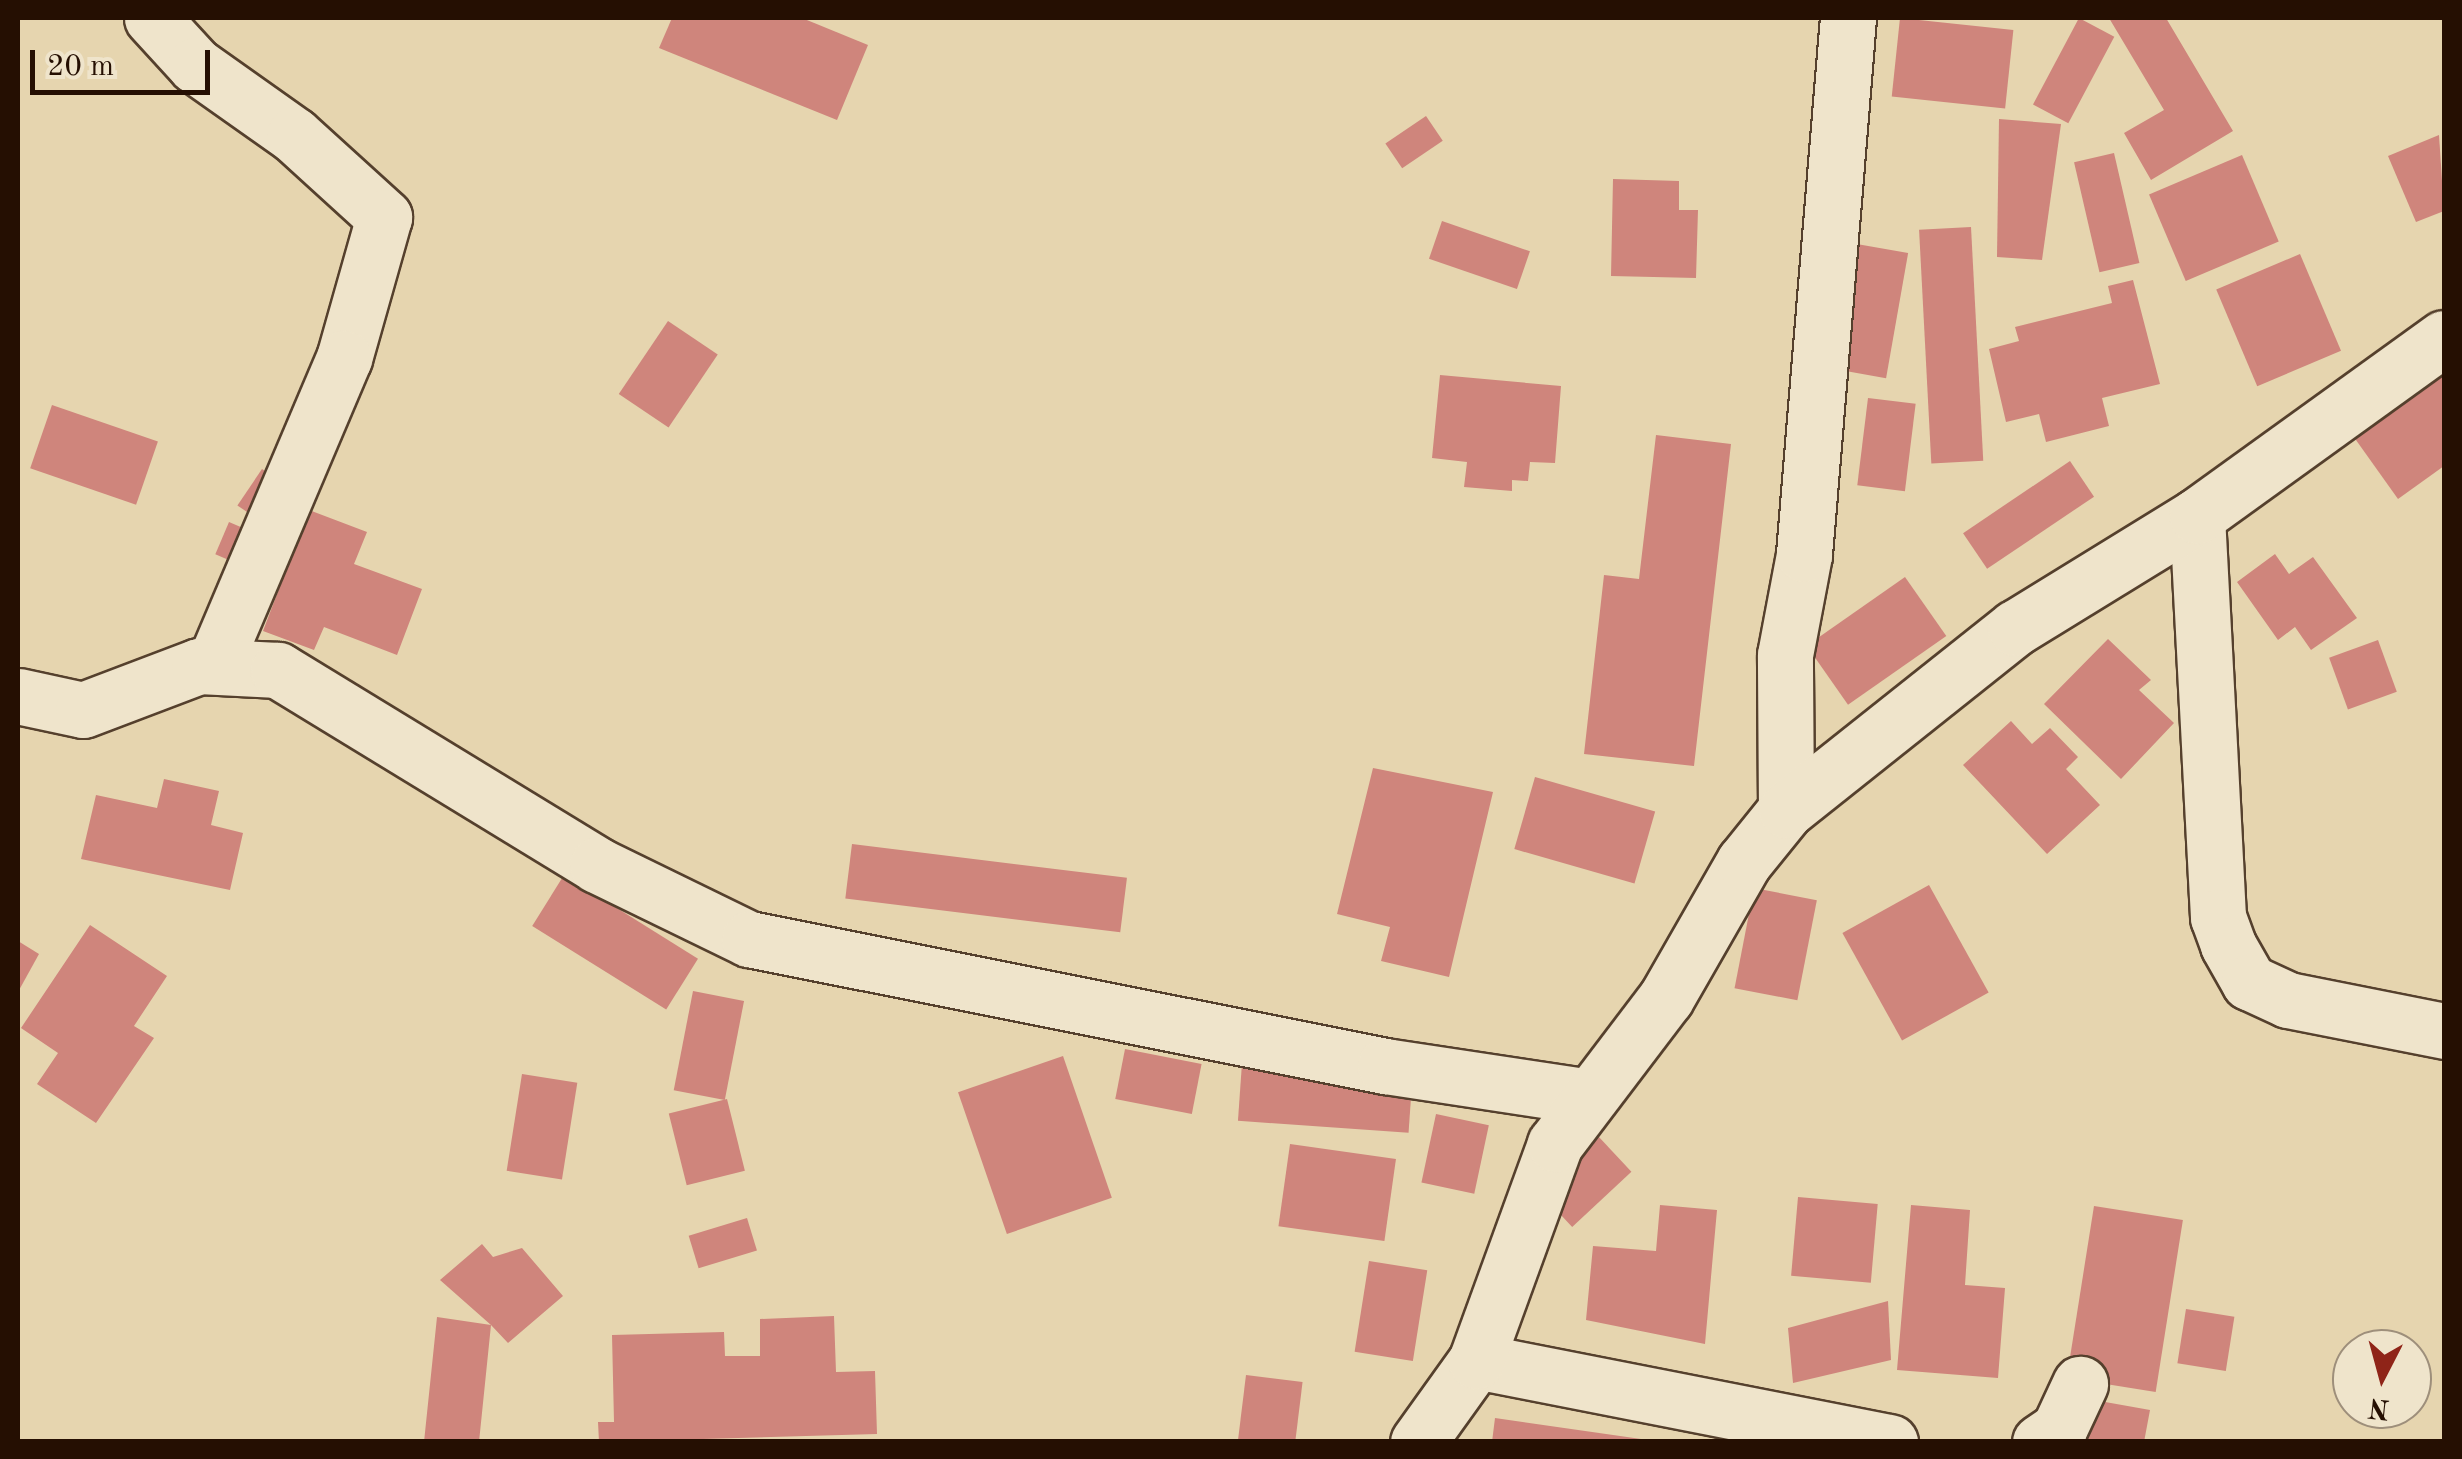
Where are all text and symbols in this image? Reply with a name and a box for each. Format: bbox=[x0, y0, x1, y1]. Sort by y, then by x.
scale bar bbox=[35, 30, 215, 92]
text: 20 m bbox=[47, 52, 114, 82]
north arrow bbox=[2332, 1329, 2432, 1429]
text: N bbox=[2367, 1392, 2391, 1422]

